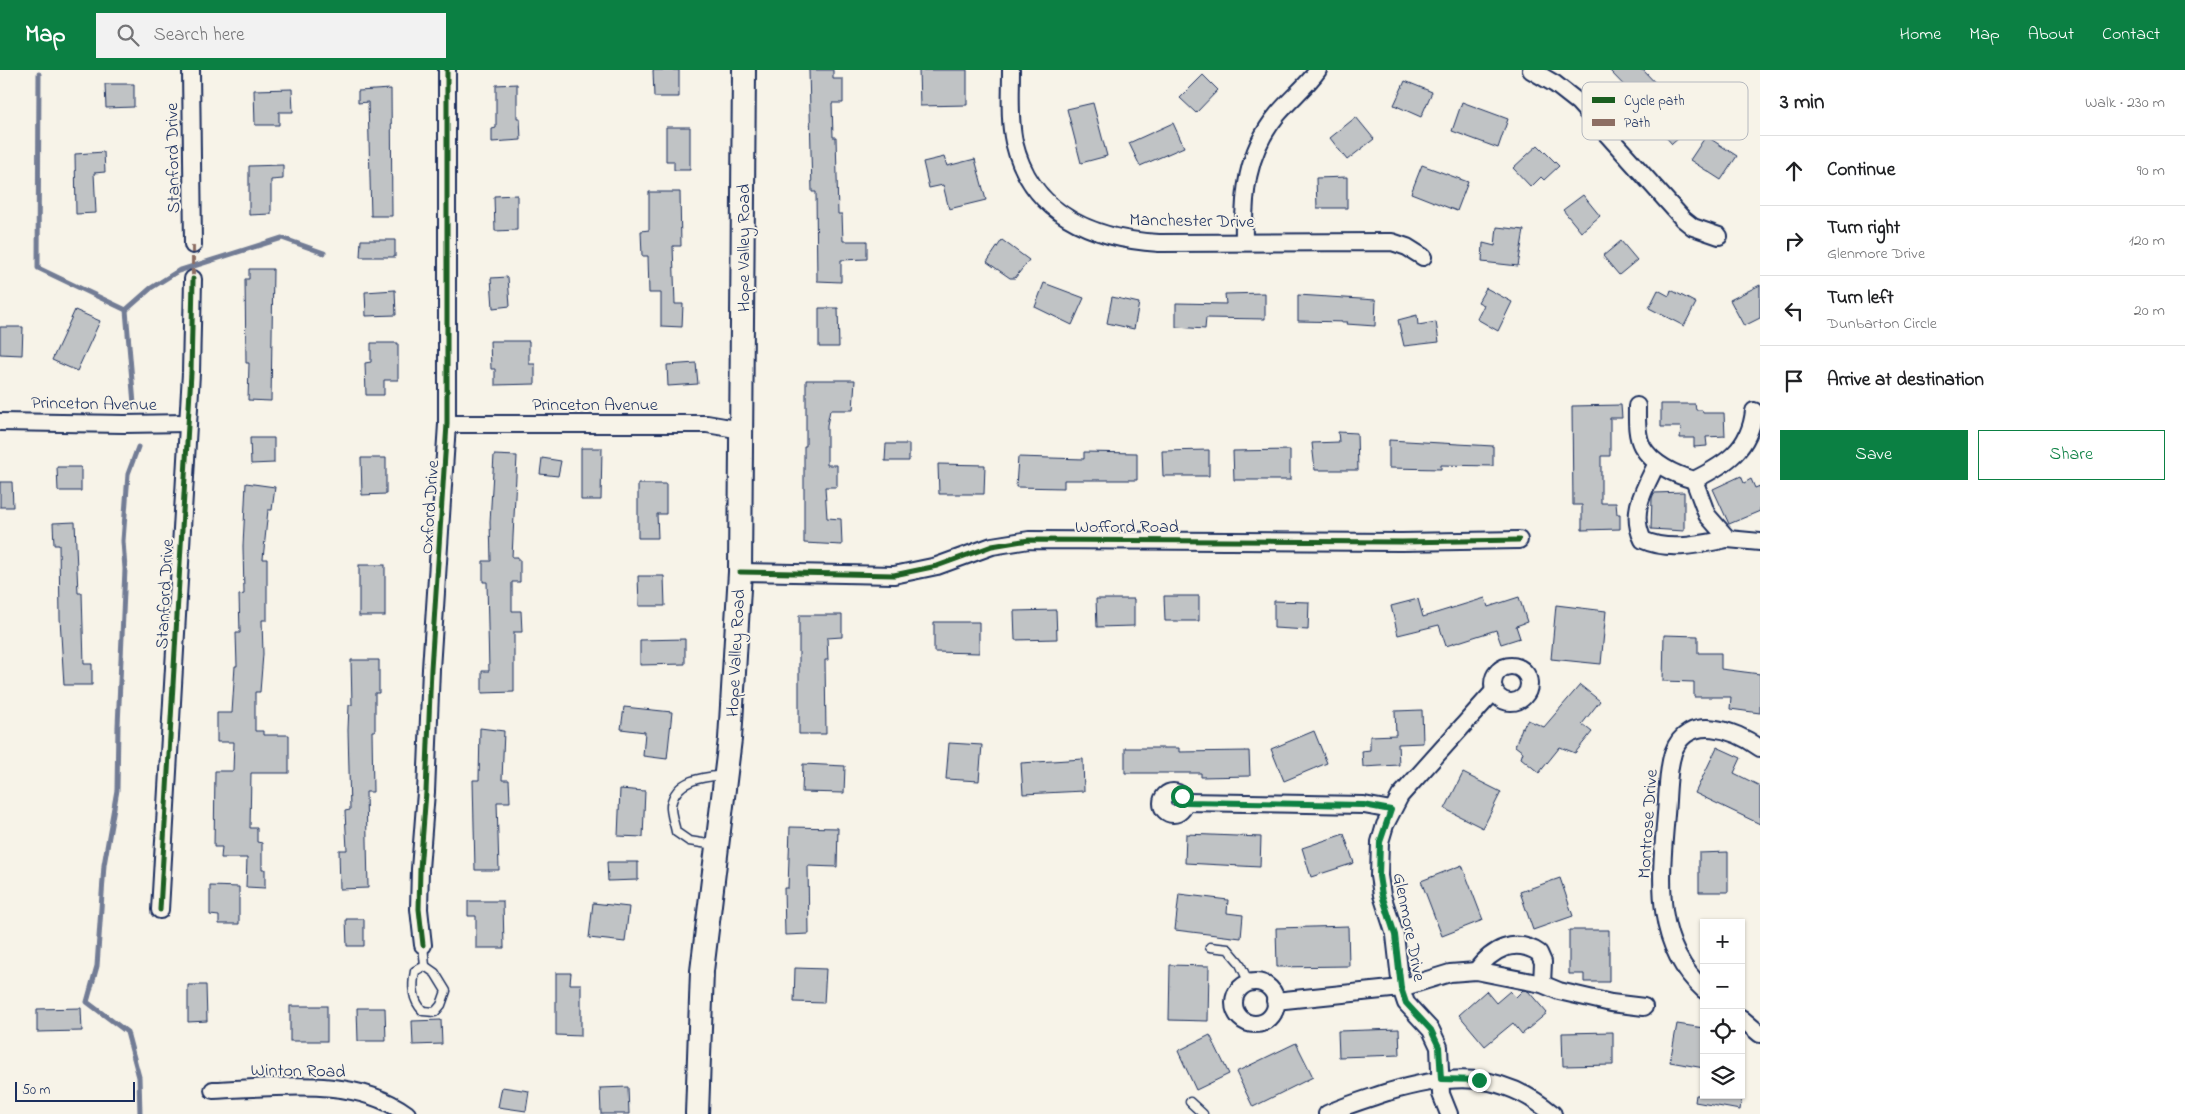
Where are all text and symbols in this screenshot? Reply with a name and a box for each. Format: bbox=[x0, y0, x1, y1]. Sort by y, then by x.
search box bbox=[96, 13, 446, 58]
text: Map bbox=[25, 18, 66, 53]
icon: search bbox=[114, 21, 142, 49]
text: Search here bbox=[154, 22, 245, 49]
text: Home bbox=[1900, 22, 1941, 48]
text: Map bbox=[1969, 22, 2000, 48]
text: About bbox=[2028, 22, 2074, 48]
text: Contact bbox=[2102, 22, 2160, 48]
legend bbox=[1582, 82, 1748, 140]
text: 3 min bbox=[1780, 88, 1824, 118]
text: Cycle path bbox=[1624, 91, 1685, 113]
text: Walk · 230 m bbox=[2085, 91, 2165, 115]
street label: Stanford Drive bbox=[160, 102, 188, 213]
text: Path bbox=[1624, 113, 1650, 134]
icon: ahead bbox=[1780, 157, 1808, 185]
text: Continue bbox=[1827, 157, 1895, 184]
text: 90 m bbox=[2137, 159, 2165, 183]
street label: Hope Valley Road bbox=[732, 184, 758, 312]
street label: Manchester Drive bbox=[1129, 208, 1256, 236]
text: Turn right bbox=[1827, 215, 1900, 242]
icon: right bbox=[1780, 227, 1808, 255]
text: 120 m bbox=[2129, 229, 2165, 253]
text: Glenmore Drive bbox=[1827, 242, 1925, 266]
text: Turn left bbox=[1827, 285, 1894, 312]
icon: left bbox=[1780, 297, 1808, 325]
text: 20 m bbox=[2134, 299, 2165, 323]
text: Dunbarton Circle bbox=[1827, 312, 1937, 336]
icon: arrive bbox=[1780, 367, 1808, 395]
text: Arrive at destination bbox=[1827, 367, 1984, 394]
street label: Princeton Avenue bbox=[31, 391, 158, 419]
street label: Princeton Avenue bbox=[532, 393, 659, 419]
button: Save bbox=[1780, 430, 1968, 480]
button: Share bbox=[1978, 430, 2165, 480]
street label: Oxford Drive bbox=[415, 458, 447, 555]
street label: Wofford Road bbox=[1075, 515, 1179, 541]
street label: Stanford Drive bbox=[150, 537, 182, 650]
street label: Hope Valley Road bbox=[721, 588, 753, 718]
street label: Montrose Drive bbox=[1632, 768, 1666, 880]
route start bbox=[1171, 785, 1194, 808]
street label: Glenmore Drive bbox=[1385, 871, 1431, 985]
map controls bbox=[1700, 919, 1745, 1099]
button: + bbox=[1700, 919, 1745, 964]
button: − bbox=[1700, 964, 1745, 1009]
button: locate bbox=[1700, 1009, 1745, 1054]
button: layers bbox=[1700, 1054, 1745, 1099]
street label: Winton Road bbox=[250, 1058, 346, 1086]
route end bbox=[1468, 1069, 1491, 1092]
scale bar bbox=[15, 1079, 135, 1102]
text: 50 m bbox=[22, 1080, 50, 1101]

